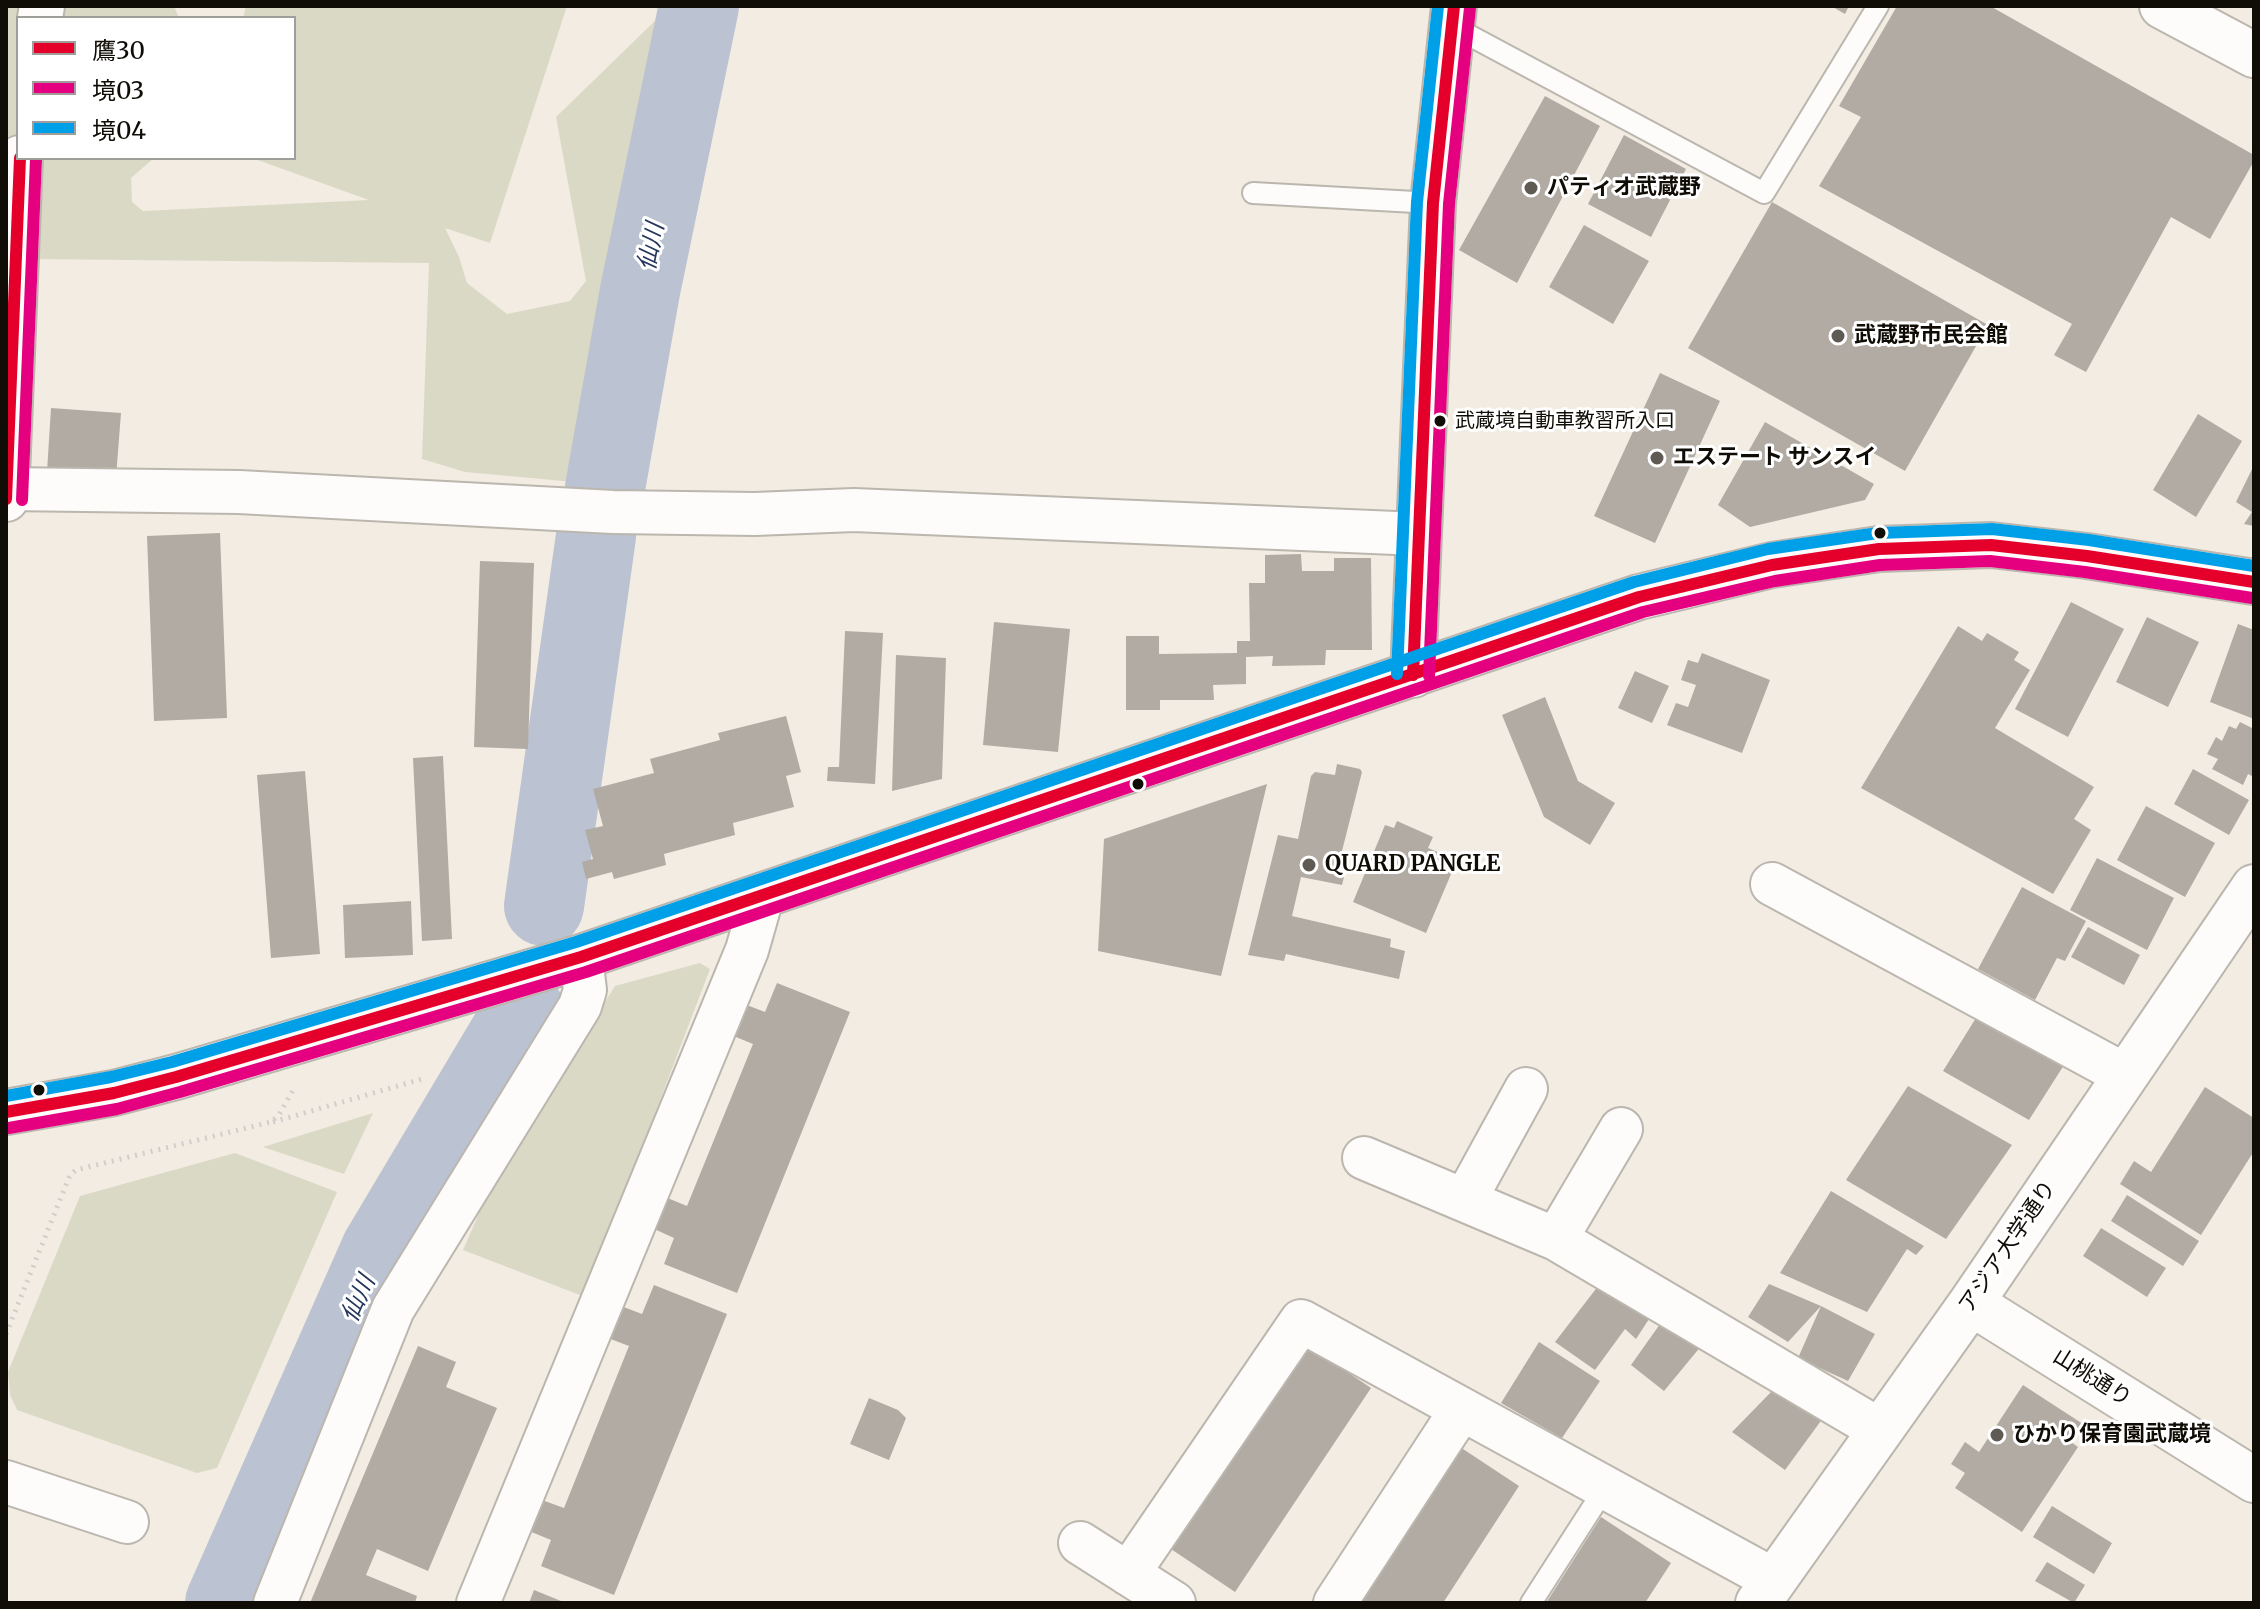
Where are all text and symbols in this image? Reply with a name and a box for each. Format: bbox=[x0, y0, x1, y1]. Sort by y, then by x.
legend bbox=[16, 16, 296, 160]
text: 鷹30 bbox=[92, 35, 145, 66]
text: 境03 bbox=[92, 75, 144, 106]
text: 境04 bbox=[92, 115, 146, 146]
place label: パティオ武蔵野 bbox=[1547, 175, 1701, 201]
marker: パティオ武蔵野 bbox=[1522, 179, 1540, 197]
water label: 仙川 bbox=[633, 221, 671, 273]
place label: 武蔵野市民会館 bbox=[1854, 323, 2008, 349]
marker: 武蔵野市民会館 bbox=[1829, 327, 1847, 345]
place label: 武蔵境自動車教習所入口 bbox=[1455, 409, 1675, 433]
marker: 武蔵境自動車教習所入口 bbox=[1432, 413, 1448, 429]
place label: エステート サンスイ bbox=[1673, 445, 1876, 471]
marker: エステート サンスイ bbox=[1648, 449, 1666, 467]
unlabelled marker bbox=[1872, 525, 1888, 541]
unlabelled marker bbox=[1130, 776, 1146, 792]
place label: QUARD PANGLE bbox=[1325, 852, 1500, 878]
marker: QUARD PANGLE bbox=[1300, 856, 1318, 874]
unlabelled marker bbox=[31, 1082, 47, 1098]
street label: アジア大学通り bbox=[1954, 1176, 2062, 1318]
water label: 仙川 bbox=[336, 1271, 382, 1327]
street label: 山桃通り bbox=[2048, 1343, 2136, 1413]
place label: ひかり保育園武蔵境 bbox=[2013, 1422, 2211, 1448]
marker: ひかり保育園武蔵境 bbox=[1988, 1426, 2006, 1444]

